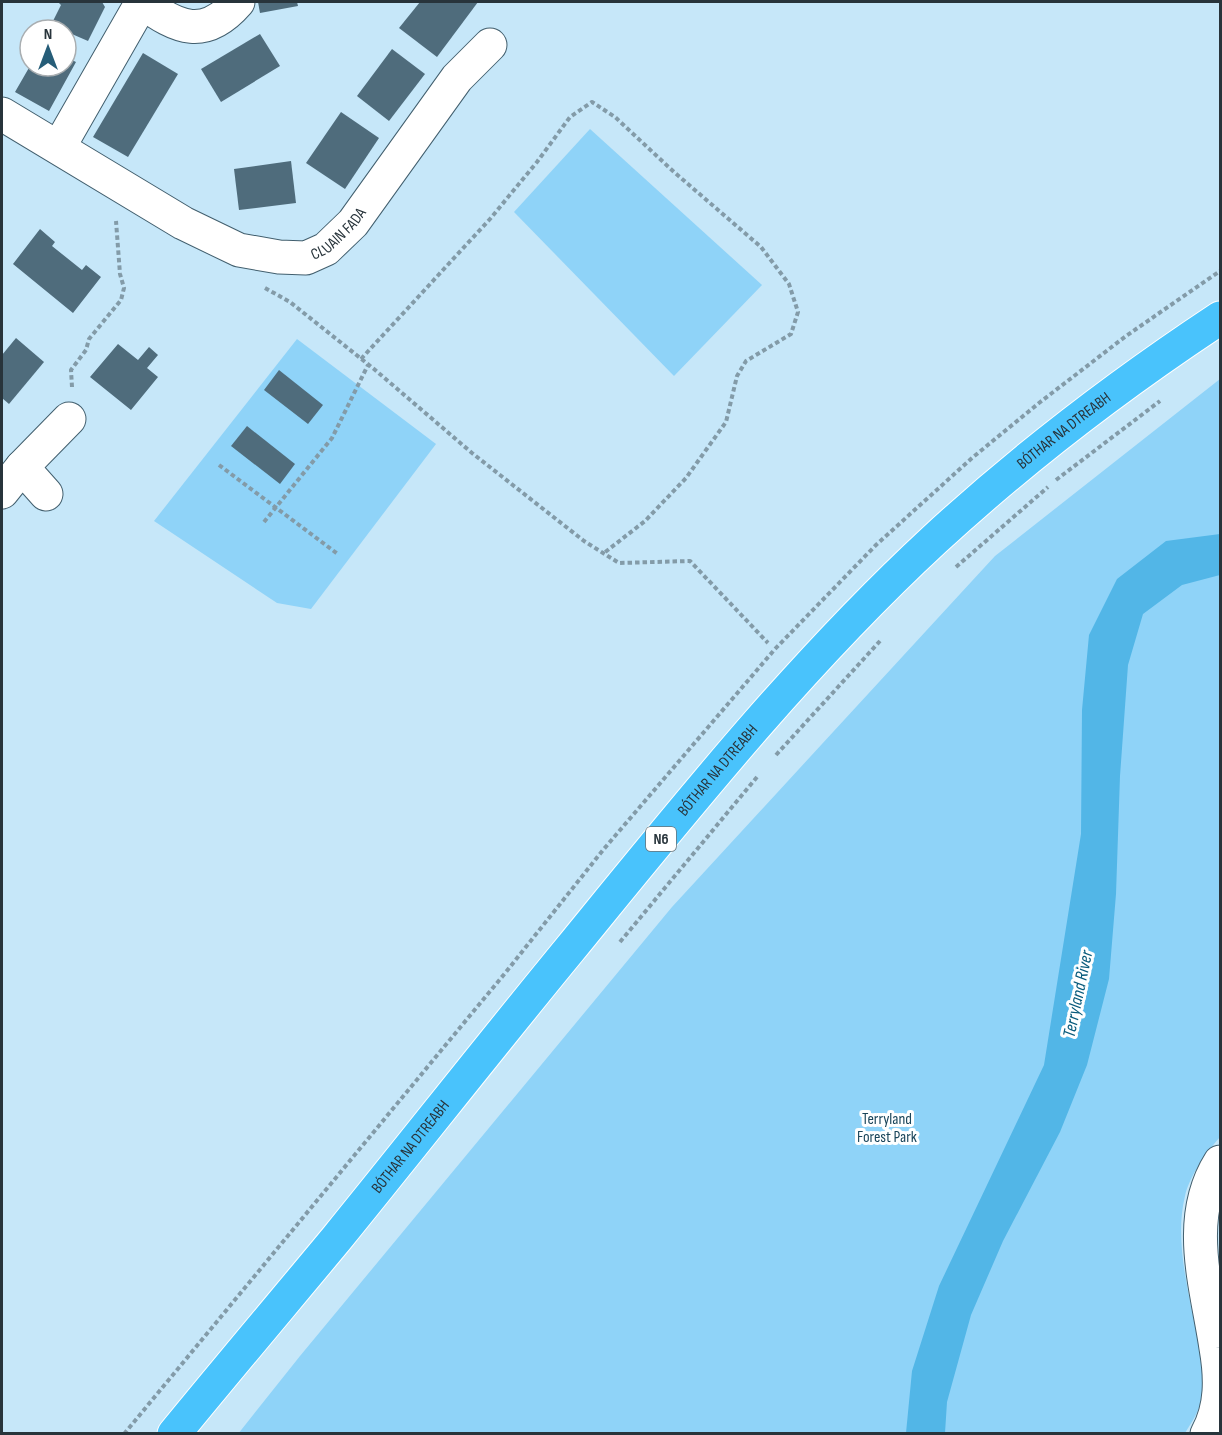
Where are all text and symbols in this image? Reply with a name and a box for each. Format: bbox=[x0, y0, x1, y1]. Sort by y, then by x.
north arrow bbox=[18, 18, 78, 78]
text: N bbox=[44, 25, 52, 44]
street label: CLUAIN FADA bbox=[308, 204, 370, 264]
street label: BÓTHAR NA DTREABH bbox=[1013, 388, 1115, 473]
street label: BÓTHAR NA DTREABH bbox=[674, 721, 762, 820]
road number: N6 bbox=[646, 827, 676, 851]
water label: Terryland River bbox=[1059, 948, 1098, 1039]
street label: BÓTHAR NA DTREABH bbox=[367, 1096, 453, 1197]
park label: Terryland Forest Park bbox=[857, 1110, 917, 1147]

